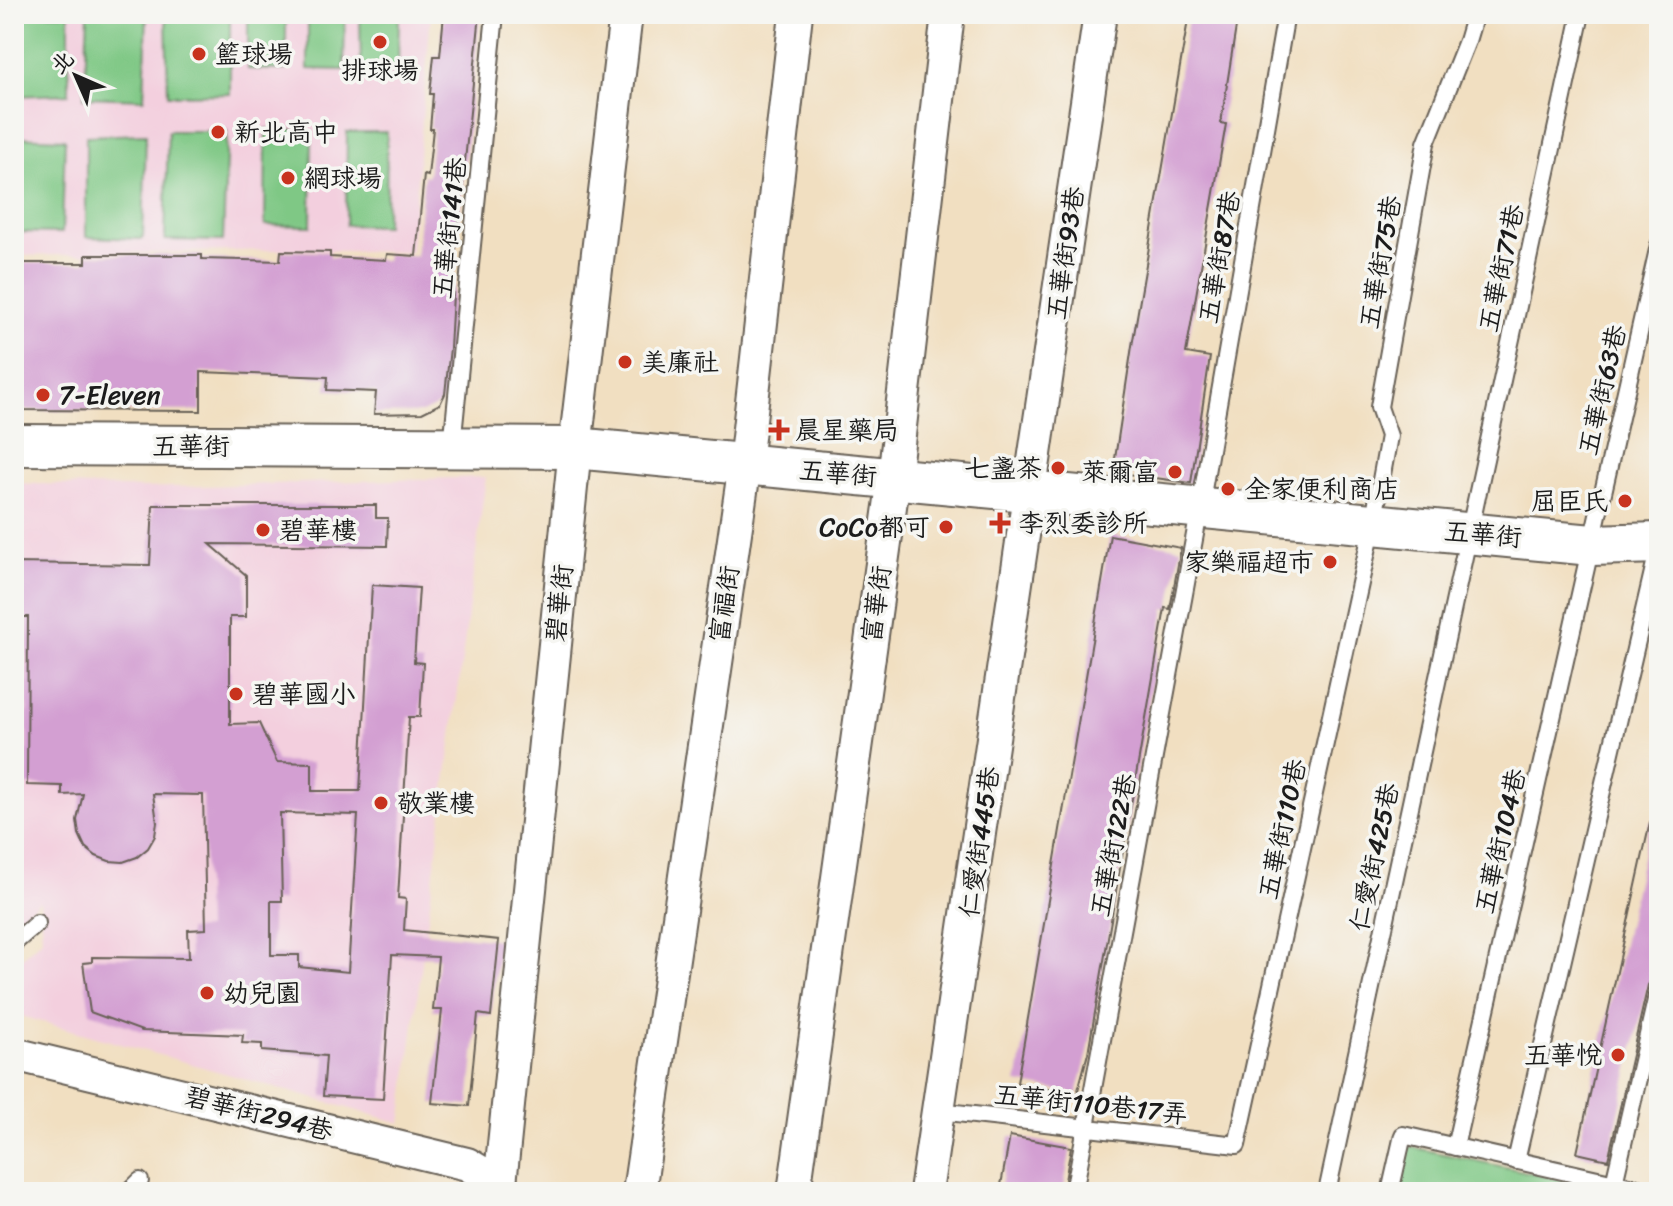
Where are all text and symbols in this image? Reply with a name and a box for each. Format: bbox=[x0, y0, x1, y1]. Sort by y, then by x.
place label: 籃球場 bbox=[215, 31, 293, 77]
marker: 排球場 bbox=[371, 33, 389, 51]
north arrow bbox=[36, 36, 116, 116]
text: 北 bbox=[41, 41, 84, 84]
marker: 籃球場 bbox=[190, 45, 208, 63]
place label: 排球場 bbox=[341, 47, 419, 93]
place label: 新北高中 bbox=[234, 109, 338, 155]
marker: 新北高中 bbox=[209, 123, 227, 141]
place label: 網球場 bbox=[304, 155, 382, 201]
street label: 五華街141巷 bbox=[419, 155, 479, 301]
marker: 網球場 bbox=[279, 169, 297, 187]
street label: 五華街93巷 bbox=[1033, 183, 1097, 323]
street label: 五華街87巷 bbox=[1185, 187, 1253, 327]
street label: 五華街75巷 bbox=[1346, 192, 1414, 332]
street label: 五華街71巷 bbox=[1465, 200, 1537, 336]
street label: 五華街63巷 bbox=[1565, 320, 1639, 460]
place label: 美廉社 bbox=[641, 339, 719, 385]
marker: 美廉社 bbox=[616, 353, 634, 371]
place label: 7-Eleven bbox=[59, 372, 161, 418]
marker: 7-Eleven bbox=[34, 386, 52, 404]
place label: 晨星藥局 bbox=[795, 407, 899, 453]
marker: 晨星藥局 bbox=[770, 421, 788, 439]
street label: 五華街 bbox=[152, 423, 230, 469]
place label: 七盞茶 bbox=[964, 445, 1042, 491]
street label: 五華街 bbox=[797, 447, 879, 499]
place label: 萊爾富 bbox=[1081, 449, 1159, 495]
marker: 七盞茶 bbox=[1049, 459, 1067, 477]
marker: 萊爾富 bbox=[1166, 463, 1184, 481]
place label: 全家便利商店 bbox=[1244, 466, 1400, 512]
place label: 屈臣氏 bbox=[1531, 478, 1609, 524]
marker: 全家便利商店 bbox=[1219, 480, 1237, 498]
marker: 屈臣氏 bbox=[1616, 492, 1634, 510]
place label: 李烈委診所 bbox=[1018, 500, 1148, 546]
place label: CoCo都可 bbox=[819, 504, 930, 550]
place label: 碧華樓 bbox=[279, 507, 357, 553]
street label: 五華街 bbox=[1442, 508, 1524, 560]
marker: 李烈委診所 bbox=[989, 512, 1011, 534]
marker: CoCo都可 bbox=[937, 518, 955, 536]
marker: 碧華樓 bbox=[254, 521, 272, 539]
place label: 家樂福超市 bbox=[1184, 539, 1314, 585]
marker: 家樂福超市 bbox=[1321, 553, 1339, 571]
street label: 碧華街 bbox=[532, 562, 586, 644]
street label: 富福街 bbox=[696, 562, 752, 646]
street label: 富華街 bbox=[848, 562, 904, 646]
place label: 碧華國小 bbox=[252, 671, 356, 717]
marker: 碧華國小 bbox=[227, 685, 245, 703]
street label: 五華街110巷 bbox=[1245, 754, 1319, 904]
street label: 仁愛街445巷 bbox=[946, 763, 1012, 921]
street label: 五華街104巷 bbox=[1461, 764, 1539, 918]
street label: 五華街122巷 bbox=[1077, 769, 1149, 921]
street label: 仁愛街425巷 bbox=[1336, 778, 1412, 936]
place label: 敬業樓 bbox=[397, 780, 475, 826]
marker: 敬業樓 bbox=[372, 794, 390, 812]
place label: 幼兒園 bbox=[223, 970, 301, 1016]
marker: 幼兒園 bbox=[198, 984, 216, 1002]
place label: 五華悅 bbox=[1524, 1032, 1602, 1078]
marker: 五華悅 bbox=[1609, 1046, 1627, 1064]
street label: 五華街110巷17弄 bbox=[992, 1071, 1190, 1137]
street label: 碧華街294巷 bbox=[180, 1072, 338, 1154]

